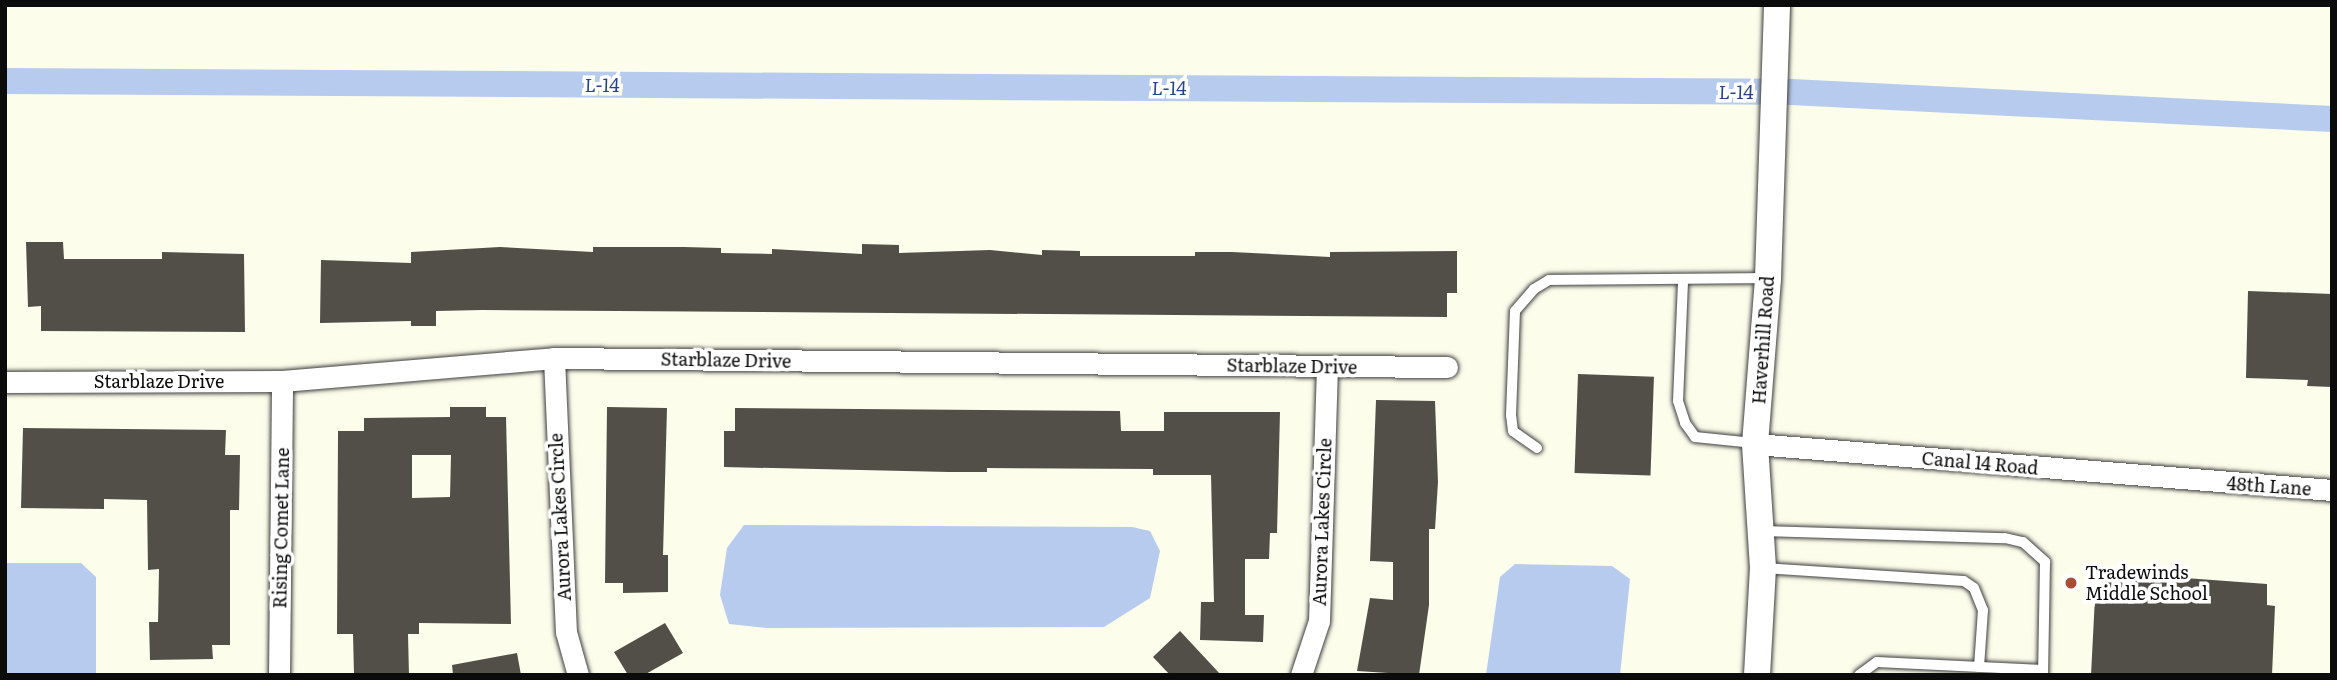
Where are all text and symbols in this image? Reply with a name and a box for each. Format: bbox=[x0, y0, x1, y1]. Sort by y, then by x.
water label: L-14 bbox=[584, 74, 620, 96]
water label: L-14 bbox=[1151, 77, 1187, 99]
water label: L-14 bbox=[1718, 81, 1754, 103]
street label: Haverhill Road bbox=[1748, 275, 1778, 405]
street label: Starblaze Drive bbox=[660, 348, 792, 372]
street label: Starblaze Drive bbox=[1226, 354, 1358, 378]
street label: Starblaze Drive bbox=[94, 370, 224, 392]
street label: Aurora Lakes Circle bbox=[545, 432, 575, 602]
street label: Aurora Lakes Circle bbox=[1308, 438, 1336, 606]
street label: Rising Comet Lane bbox=[269, 447, 293, 609]
street label: Canal 14 Road bbox=[1921, 447, 2039, 479]
street label: 48th Lane bbox=[2226, 472, 2312, 500]
place label: Tradewinds Middle School bbox=[2085, 562, 2208, 604]
marker: Tradewinds Middle School bbox=[2063, 575, 2079, 591]

